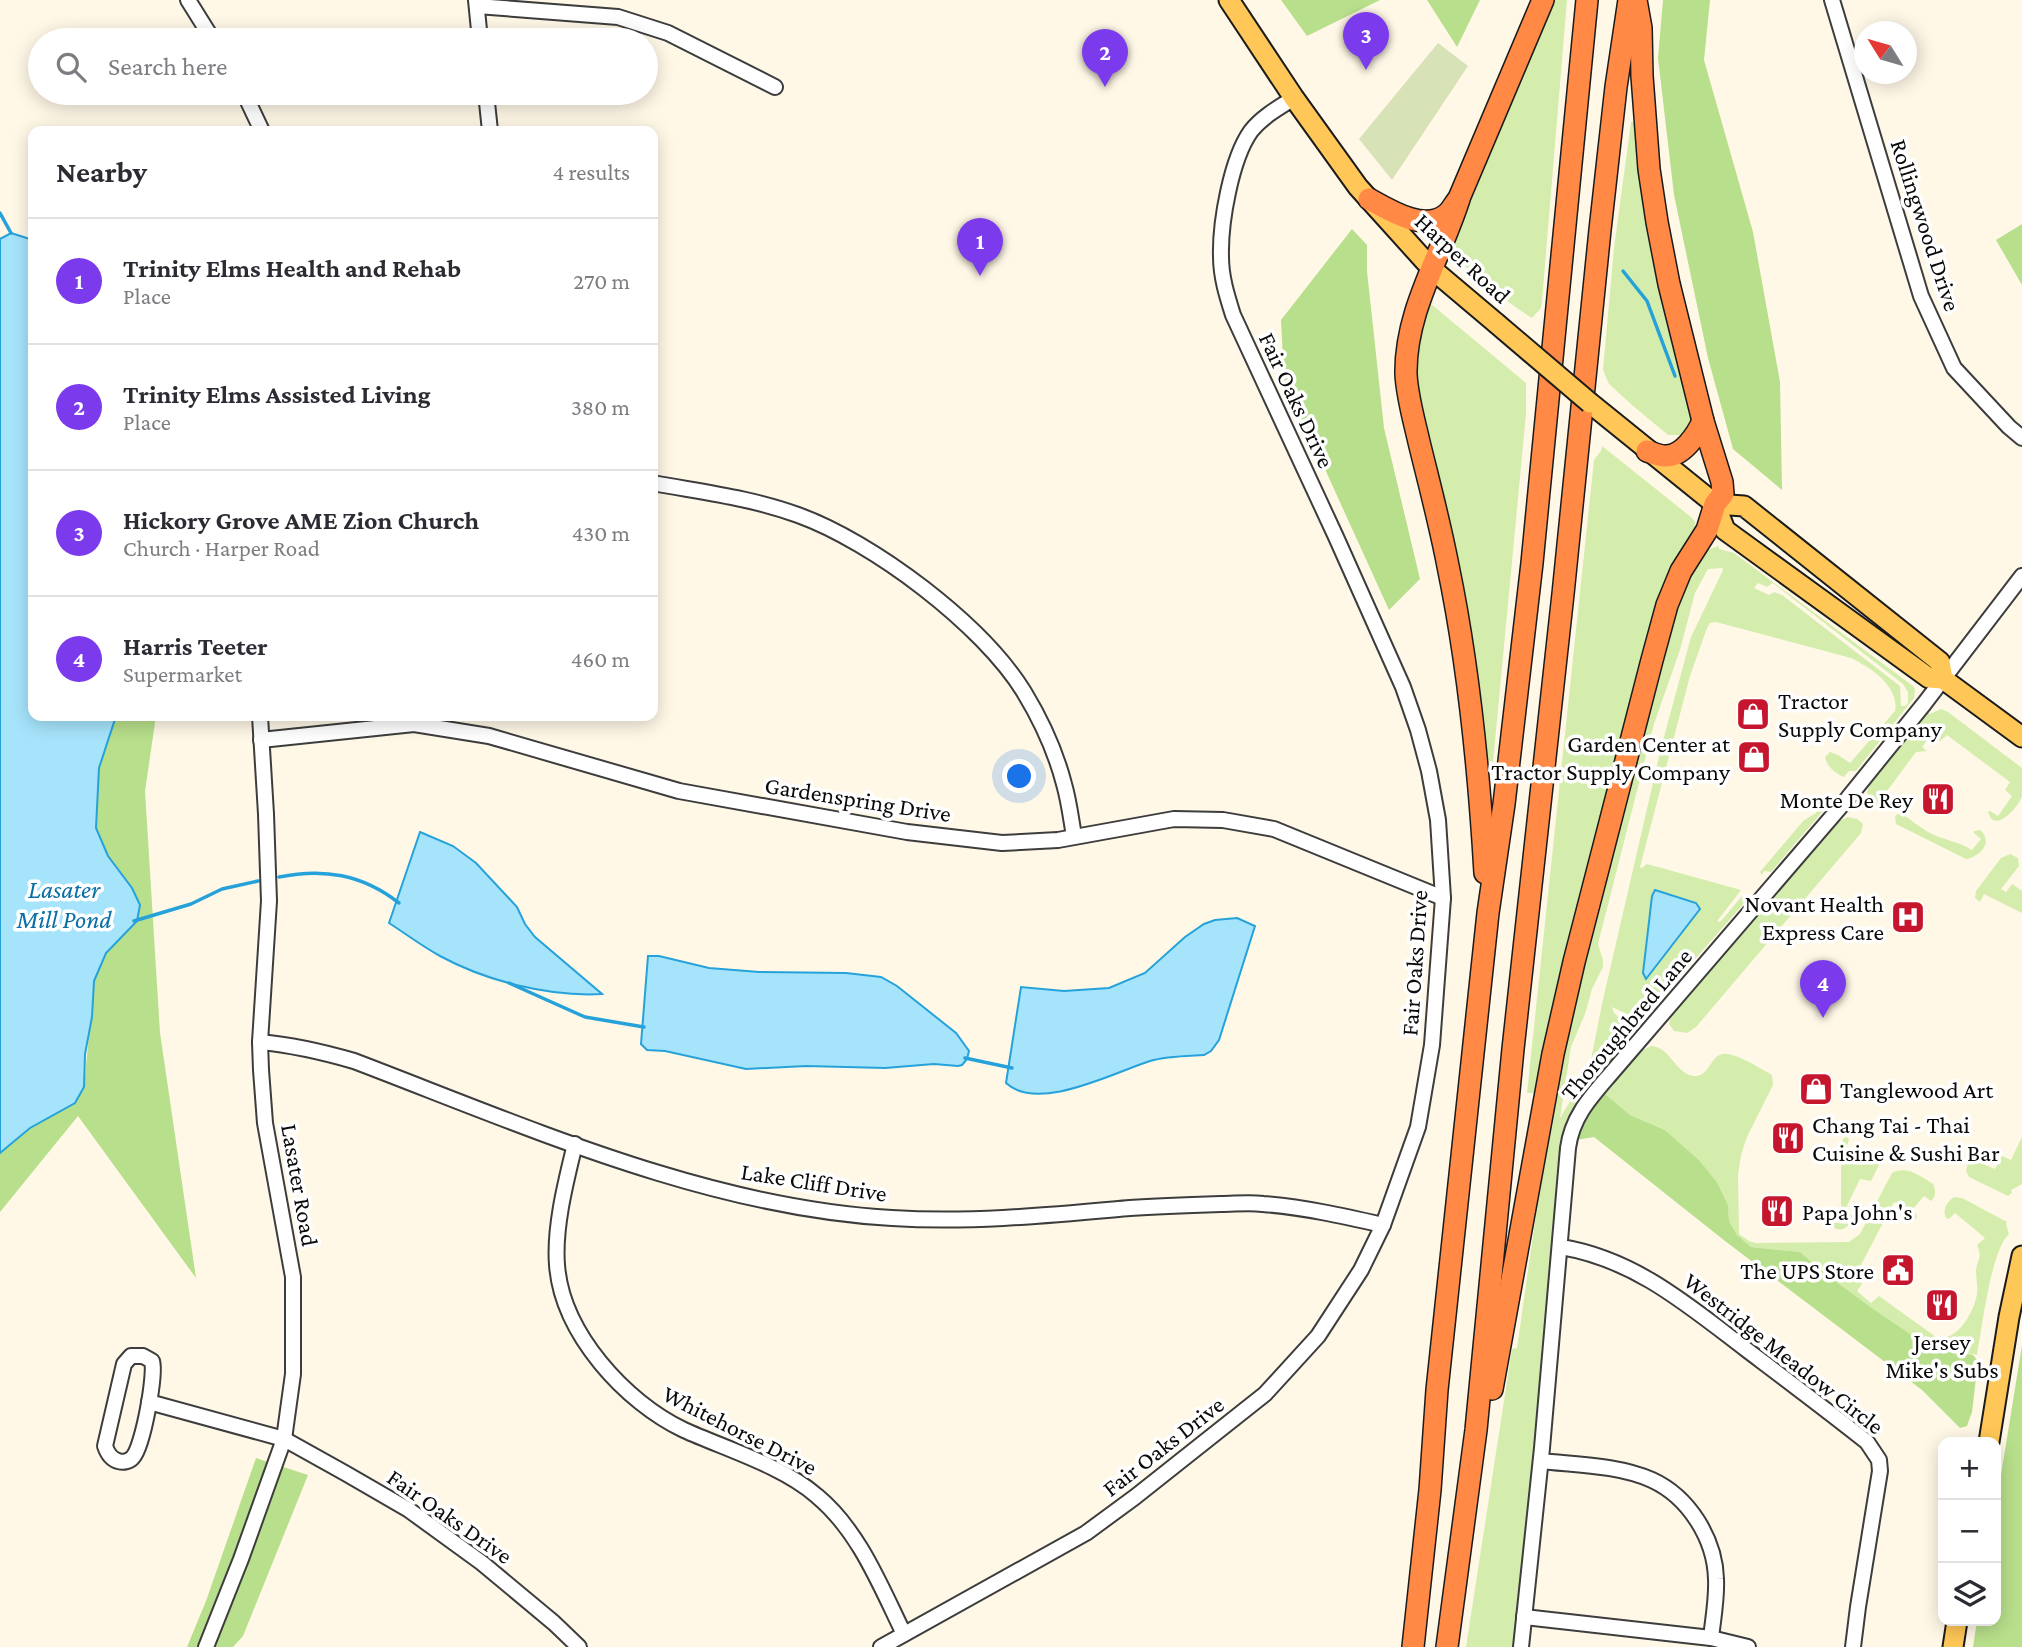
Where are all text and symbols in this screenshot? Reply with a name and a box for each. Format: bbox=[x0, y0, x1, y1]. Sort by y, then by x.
pin: 3 bbox=[1343, 12, 1389, 70]
north arrow bbox=[1854, 21, 1917, 84]
search box bbox=[28, 28, 658, 105]
pin: 2 bbox=[1082, 29, 1128, 87]
icon: search bbox=[52, 48, 90, 86]
text: Search here bbox=[108, 52, 227, 81]
street label: Rollingwood Drive bbox=[1886, 136, 1966, 314]
text: Nearby bbox=[56, 155, 147, 188]
text: 4 results bbox=[552, 159, 630, 185]
street label: Harper Road bbox=[1410, 207, 1516, 309]
pin: 1 bbox=[957, 218, 1003, 276]
text: Trinity Elms Health and Rehab bbox=[123, 254, 461, 283]
text: 1 bbox=[75, 268, 83, 294]
text: 270 m bbox=[573, 268, 630, 294]
text: Place bbox=[123, 283, 171, 309]
street label: Fair Oaks Drive bbox=[1254, 328, 1340, 472]
text: Trinity Elms Assisted Living bbox=[123, 380, 431, 409]
text: 2 bbox=[73, 394, 85, 420]
text: 380 m bbox=[571, 394, 630, 420]
text: Place bbox=[123, 409, 171, 435]
text: Hickory Grove AME Zion Church bbox=[123, 506, 479, 535]
text: 3 bbox=[73, 520, 85, 546]
text: 430 m bbox=[572, 520, 630, 546]
text: Church · Harper Road bbox=[123, 535, 320, 561]
text: Harris Teeter bbox=[123, 632, 268, 661]
text: 4 bbox=[73, 646, 85, 672]
text: 460 m bbox=[571, 646, 630, 672]
text: Supermarket bbox=[123, 661, 242, 687]
place label: Tractor Supply Company bbox=[1778, 687, 1943, 742]
shop icon: Tractor Supply Company bbox=[1734, 695, 1772, 733]
place label: Garden Center at Tractor Supply Company bbox=[1491, 730, 1731, 785]
shop icon: Garden Center at Tractor Supply Company bbox=[1735, 738, 1773, 776]
your location bbox=[1002, 759, 1036, 793]
street label: Gardenspring Drive bbox=[763, 771, 953, 827]
restaurant icon: Monte De Rey bbox=[1919, 780, 1957, 818]
place label: Monte De Rey bbox=[1780, 786, 1914, 813]
water label: Lasater Mill Pond bbox=[15, 875, 112, 934]
street label: Fair Oaks Drive bbox=[1395, 889, 1433, 1037]
place label: Novant Health Express Care bbox=[1745, 890, 1884, 945]
hospital icon: Novant Health Express Care bbox=[1889, 898, 1927, 936]
street label: Thoroughbred Lane bbox=[1555, 943, 1697, 1105]
pin: 4 bbox=[1800, 960, 1846, 1018]
shop icon: Tanglewood Art bbox=[1797, 1070, 1835, 1108]
place label: Tanglewood Art bbox=[1840, 1076, 1994, 1103]
place label: Chang Tai - Thai Cuisine & Sushi Bar bbox=[1812, 1111, 2000, 1166]
restaurant icon: Chang Tai - Thai Cuisine & Sushi Bar bbox=[1769, 1119, 1807, 1157]
street label: Lasater Road bbox=[276, 1122, 324, 1249]
street label: Lake Cliff Drive bbox=[739, 1157, 889, 1207]
restaurant icon: Papa John's bbox=[1758, 1192, 1796, 1230]
place label: Papa John's bbox=[1802, 1198, 1913, 1225]
public building icon: The UPS Store bbox=[1879, 1251, 1917, 1289]
place label: The UPS Store bbox=[1740, 1257, 1874, 1284]
street label: Westridge Meadow Circle bbox=[1679, 1267, 1889, 1439]
restaurant icon: Jersey Mike's Subs bbox=[1923, 1286, 1961, 1324]
place label: Jersey Mike's Subs bbox=[1885, 1328, 1999, 1383]
street label: Whitehorse Drive bbox=[658, 1380, 822, 1480]
street label: Fair Oaks Drive bbox=[1097, 1390, 1229, 1502]
map controls bbox=[1938, 1437, 2001, 1626]
button: + bbox=[1938, 1437, 2001, 1500]
street label: Fair Oaks Drive bbox=[382, 1463, 518, 1569]
button: − bbox=[1938, 1500, 2001, 1563]
button: layers bbox=[1938, 1563, 2001, 1626]

